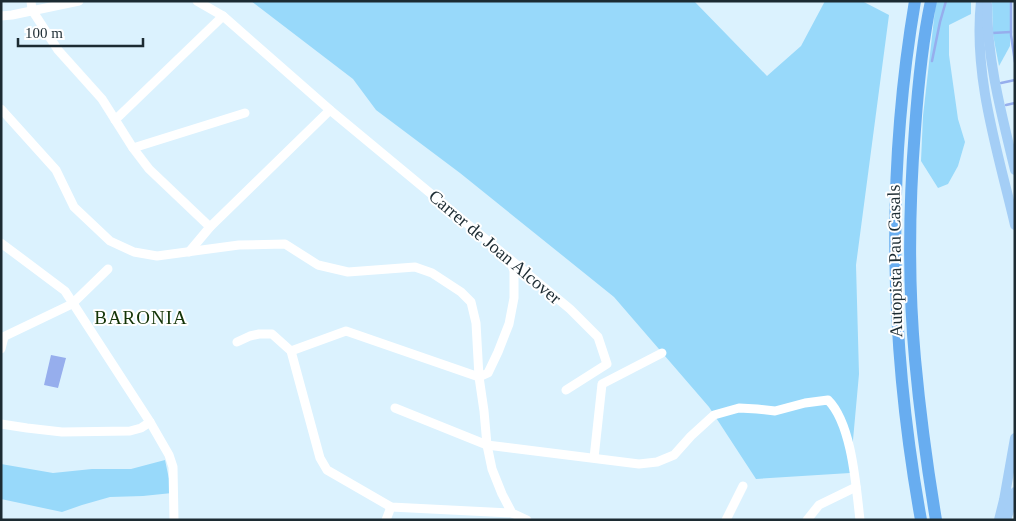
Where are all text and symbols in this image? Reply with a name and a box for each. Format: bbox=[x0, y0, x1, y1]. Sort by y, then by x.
scale bar bbox=[18, 15, 142, 47]
text: 100 m bbox=[25, 25, 63, 41]
street label: Autopista Pau Casals bbox=[884, 184, 906, 338]
street label: Carrer de Joan Alcover bbox=[425, 186, 565, 308]
district label: BARONIA bbox=[94, 307, 188, 328]

